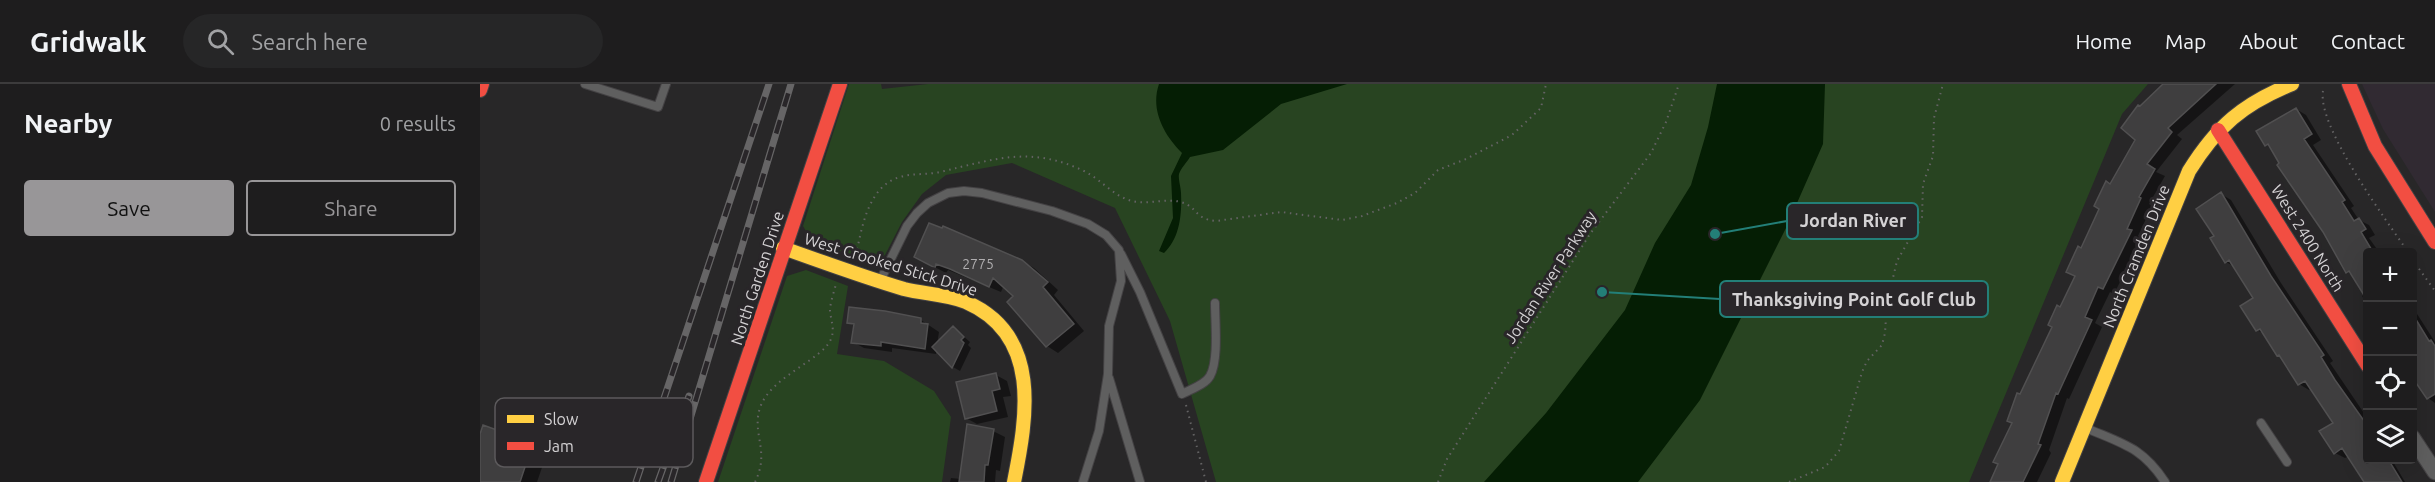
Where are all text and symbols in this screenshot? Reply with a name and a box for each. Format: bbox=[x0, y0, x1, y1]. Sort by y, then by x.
search box bbox=[183, 14, 603, 68]
icon: search bbox=[204, 25, 237, 58]
text: Gridwalk bbox=[30, 26, 147, 57]
text: Search here bbox=[252, 29, 368, 54]
text: Home bbox=[2075, 29, 2132, 53]
text: Map bbox=[2165, 29, 2206, 53]
text: About bbox=[2239, 29, 2298, 53]
text: Contact bbox=[2331, 29, 2405, 53]
text: Nearby bbox=[24, 109, 112, 138]
text: 0 results bbox=[380, 112, 456, 135]
button: Save bbox=[24, 180, 234, 236]
button: Share bbox=[246, 180, 456, 236]
street label: West 2400 North bbox=[2268, 181, 2348, 295]
street label: North Cramden Drive bbox=[2099, 182, 2173, 330]
callout: Jordan River bbox=[1787, 203, 1918, 239]
street label: Jordan River Parkway bbox=[1501, 207, 1600, 346]
street label: North Garden Drive bbox=[727, 209, 787, 347]
text: Jordan River bbox=[1800, 210, 1907, 230]
street label: West Crooked Stick Drive bbox=[802, 229, 980, 299]
map controls bbox=[2363, 248, 2417, 464]
button: + bbox=[2363, 248, 2417, 302]
house number: 2775 bbox=[962, 256, 994, 272]
callout: Thanksgiving Point Golf Club bbox=[1720, 281, 1988, 317]
text: Thanksgiving Point Golf Club bbox=[1732, 289, 1976, 309]
button: − bbox=[2363, 302, 2417, 356]
button: locate bbox=[2363, 356, 2417, 410]
legend bbox=[495, 398, 693, 467]
text: Slow bbox=[544, 410, 579, 428]
button: layers bbox=[2363, 410, 2417, 464]
text: Jam bbox=[544, 437, 574, 455]

